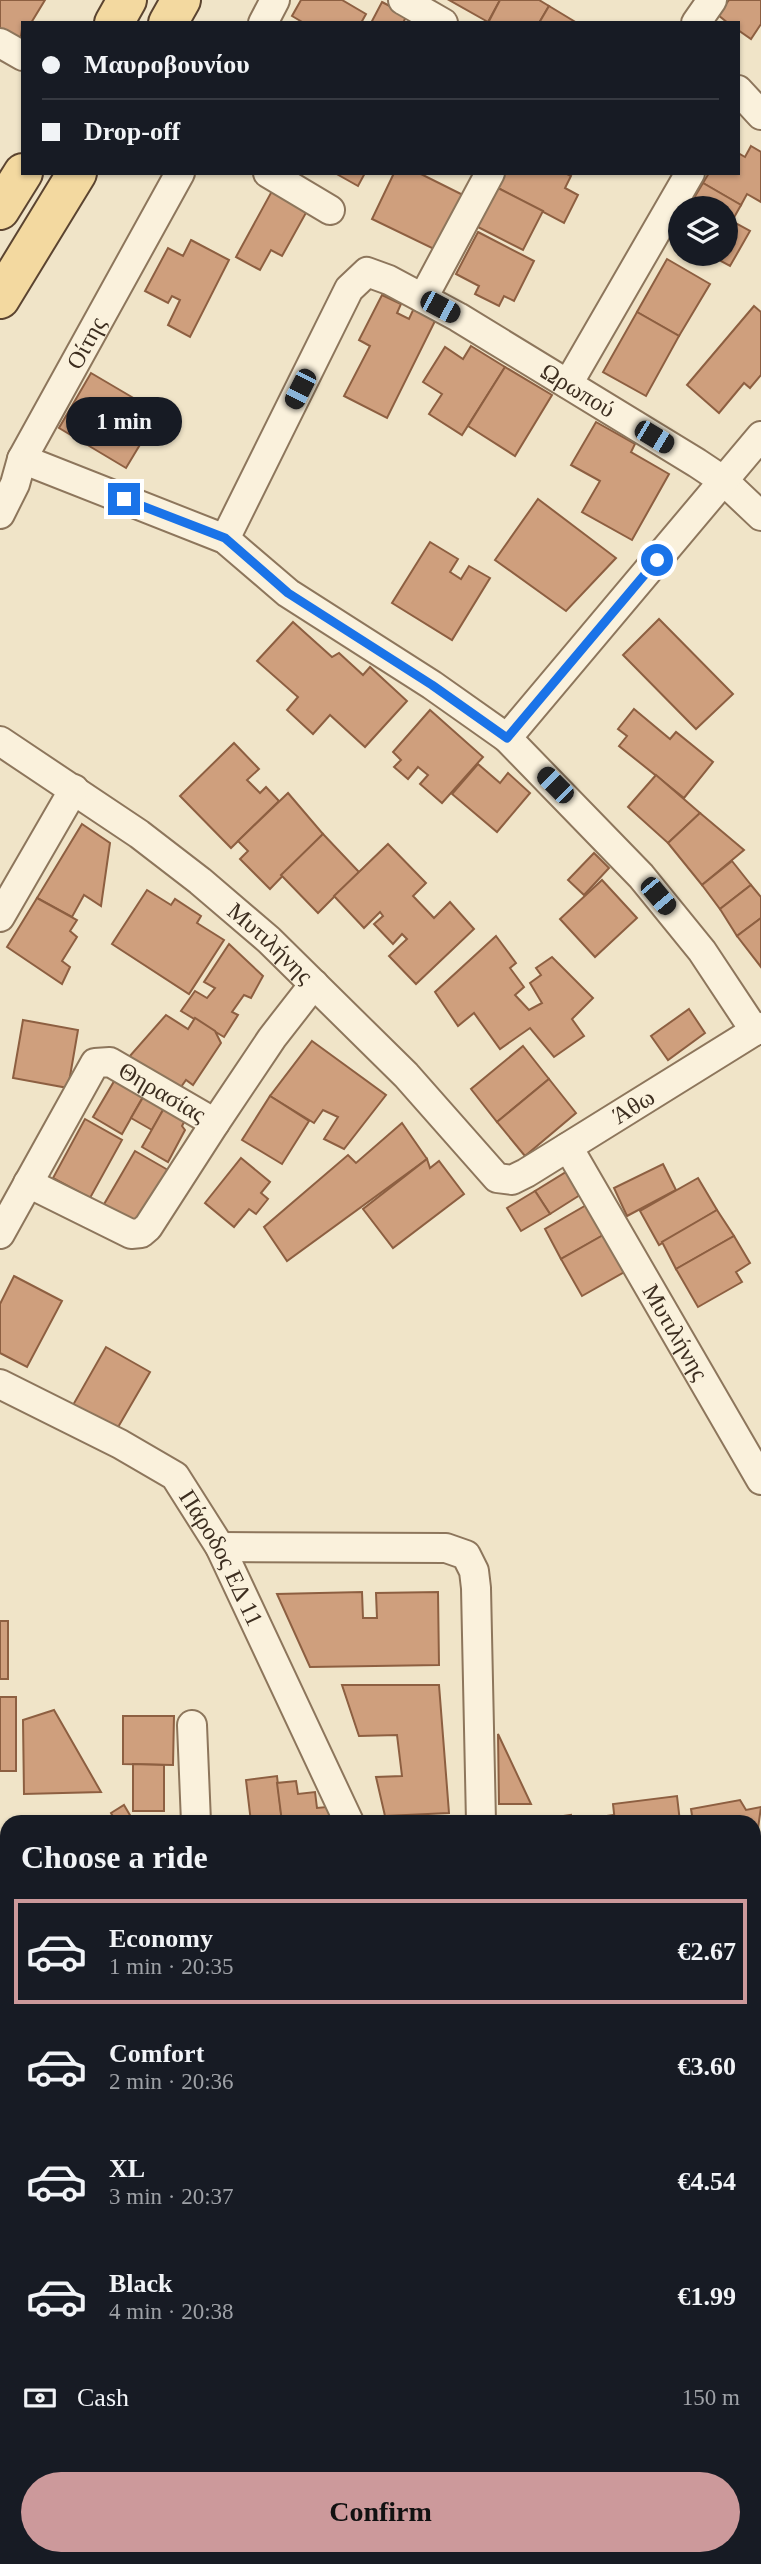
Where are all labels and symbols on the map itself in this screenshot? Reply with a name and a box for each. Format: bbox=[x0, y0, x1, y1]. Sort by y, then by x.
car bbox=[417, 288, 464, 326]
street label: Οίτης bbox=[61, 312, 111, 374]
street label: Ωρωπού bbox=[536, 358, 619, 423]
car bbox=[282, 366, 319, 412]
callout: 1 min bbox=[66, 398, 182, 447]
car bbox=[631, 417, 678, 457]
route end bbox=[108, 483, 140, 515]
route start bbox=[641, 544, 673, 576]
car bbox=[533, 763, 578, 807]
car bbox=[637, 873, 680, 919]
street label: Μυτιλήνης bbox=[222, 898, 318, 989]
street label: Θηρασίας bbox=[114, 1057, 211, 1128]
street label: Άθω bbox=[608, 1083, 659, 1129]
street label: Μυτιλήνης bbox=[637, 1280, 713, 1385]
street label: Πάροδος ΕΔ 11 bbox=[174, 1485, 268, 1630]

